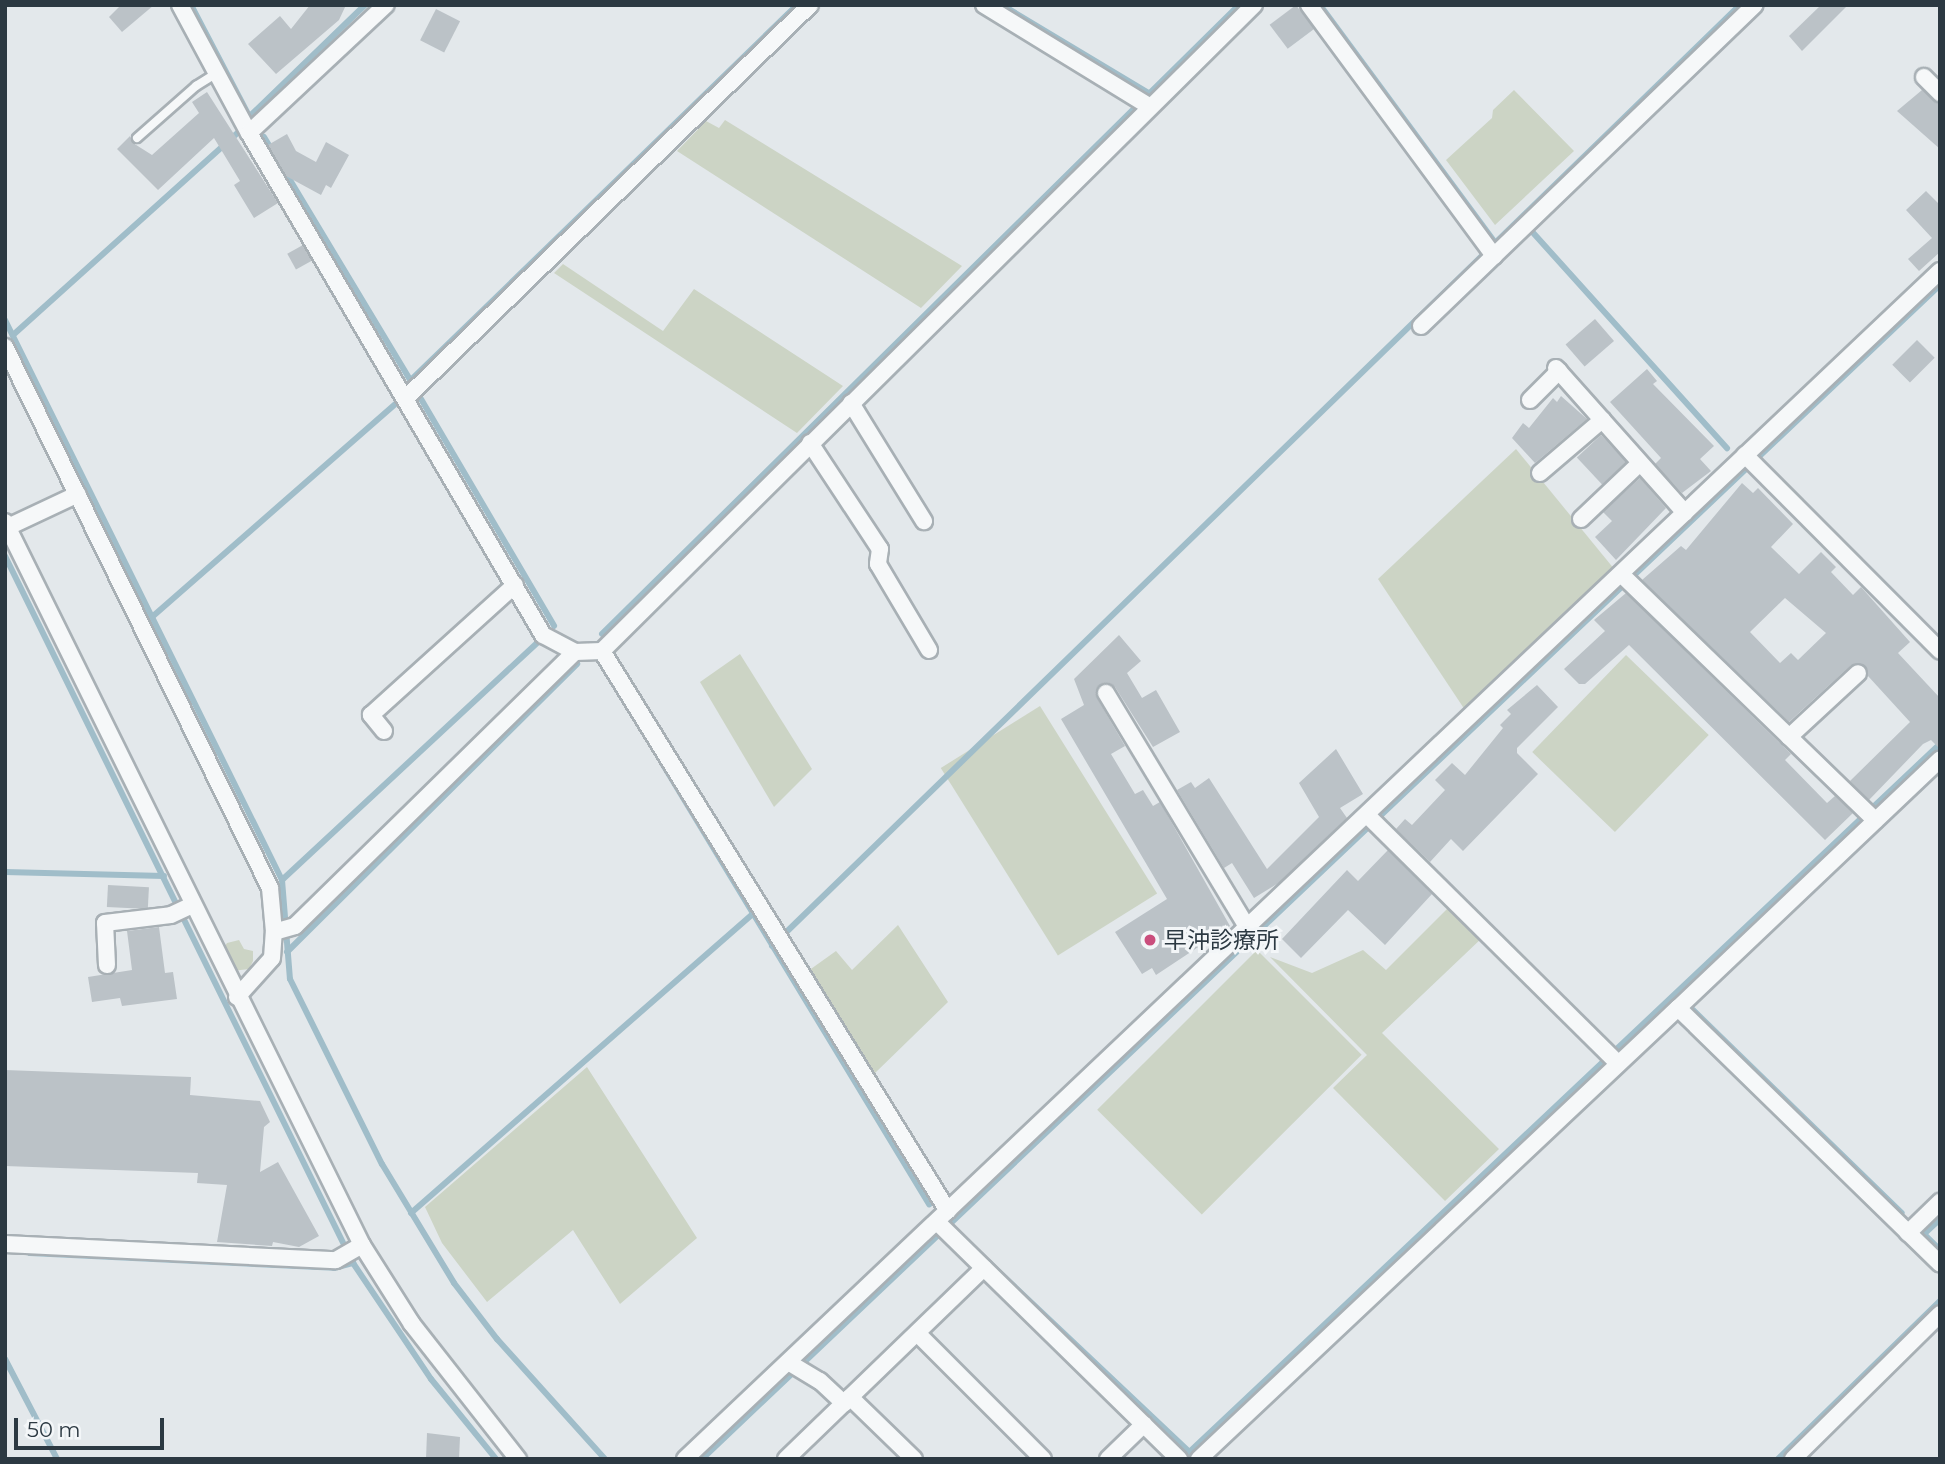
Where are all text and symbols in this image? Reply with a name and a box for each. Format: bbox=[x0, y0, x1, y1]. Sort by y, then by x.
place label: 早沖診療所 bbox=[1164, 926, 1279, 954]
marker: 早沖診療所 bbox=[1142, 932, 1158, 948]
scale bar bbox=[18, 1404, 168, 1448]
text: 50 m bbox=[27, 1417, 81, 1442]

